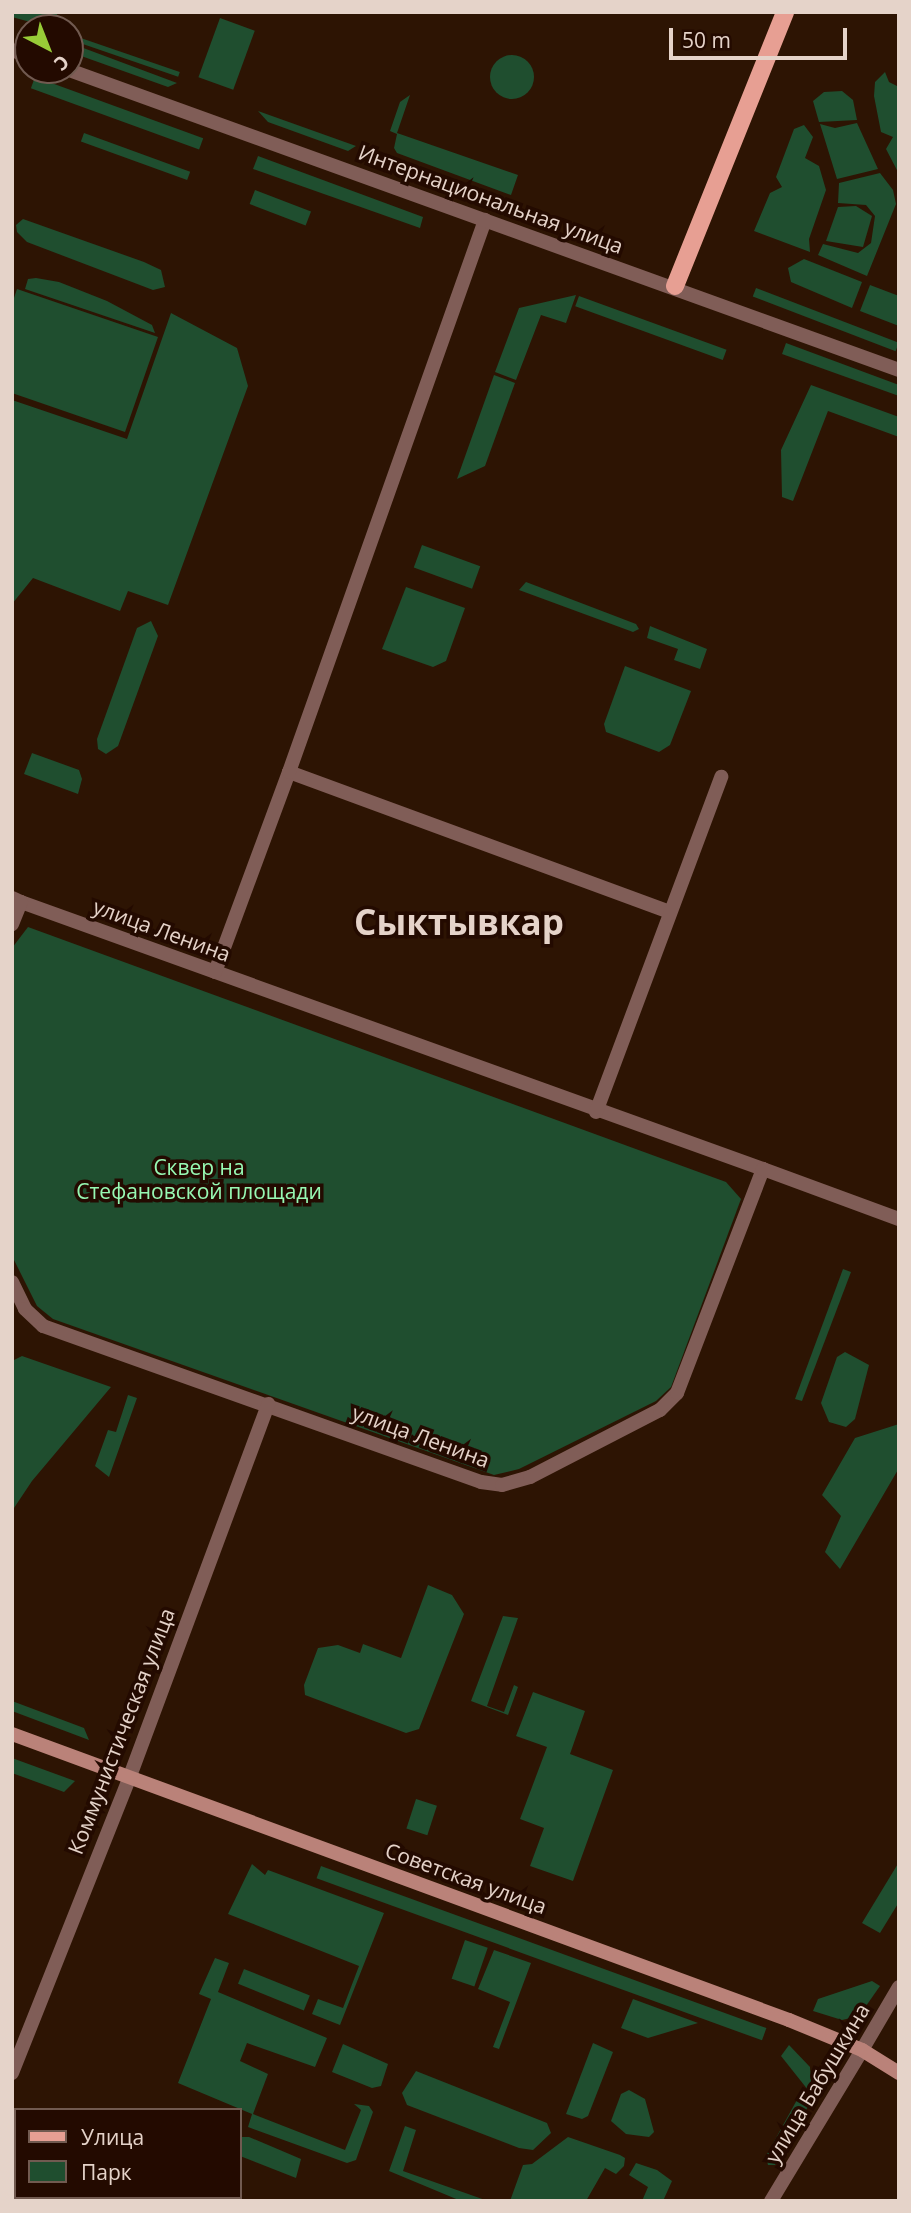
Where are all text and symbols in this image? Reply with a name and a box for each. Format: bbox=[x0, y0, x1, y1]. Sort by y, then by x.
north arrow bbox=[14, 14, 84, 84]
scale bar bbox=[673, 14, 852, 58]
text: 50 m bbox=[682, 26, 731, 54]
text: С bbox=[49, 49, 75, 77]
street label: Интернациональная улица bbox=[355, 139, 627, 259]
street label: улица Ленина bbox=[90, 893, 234, 967]
district label: Сыктывкар bbox=[354, 901, 564, 943]
park label: Сквер на Стефановской площади bbox=[76, 1154, 322, 1204]
street label: улица Ленина bbox=[349, 1399, 493, 1473]
street label: Коммунистическая улица bbox=[62, 1604, 180, 1858]
street label: Советская улица bbox=[382, 1837, 550, 1919]
street label: улица Бабушкина bbox=[759, 1999, 875, 2167]
legend bbox=[14, 2108, 242, 2199]
text: Улица bbox=[81, 2123, 144, 2151]
text: Парк bbox=[81, 2158, 132, 2186]

